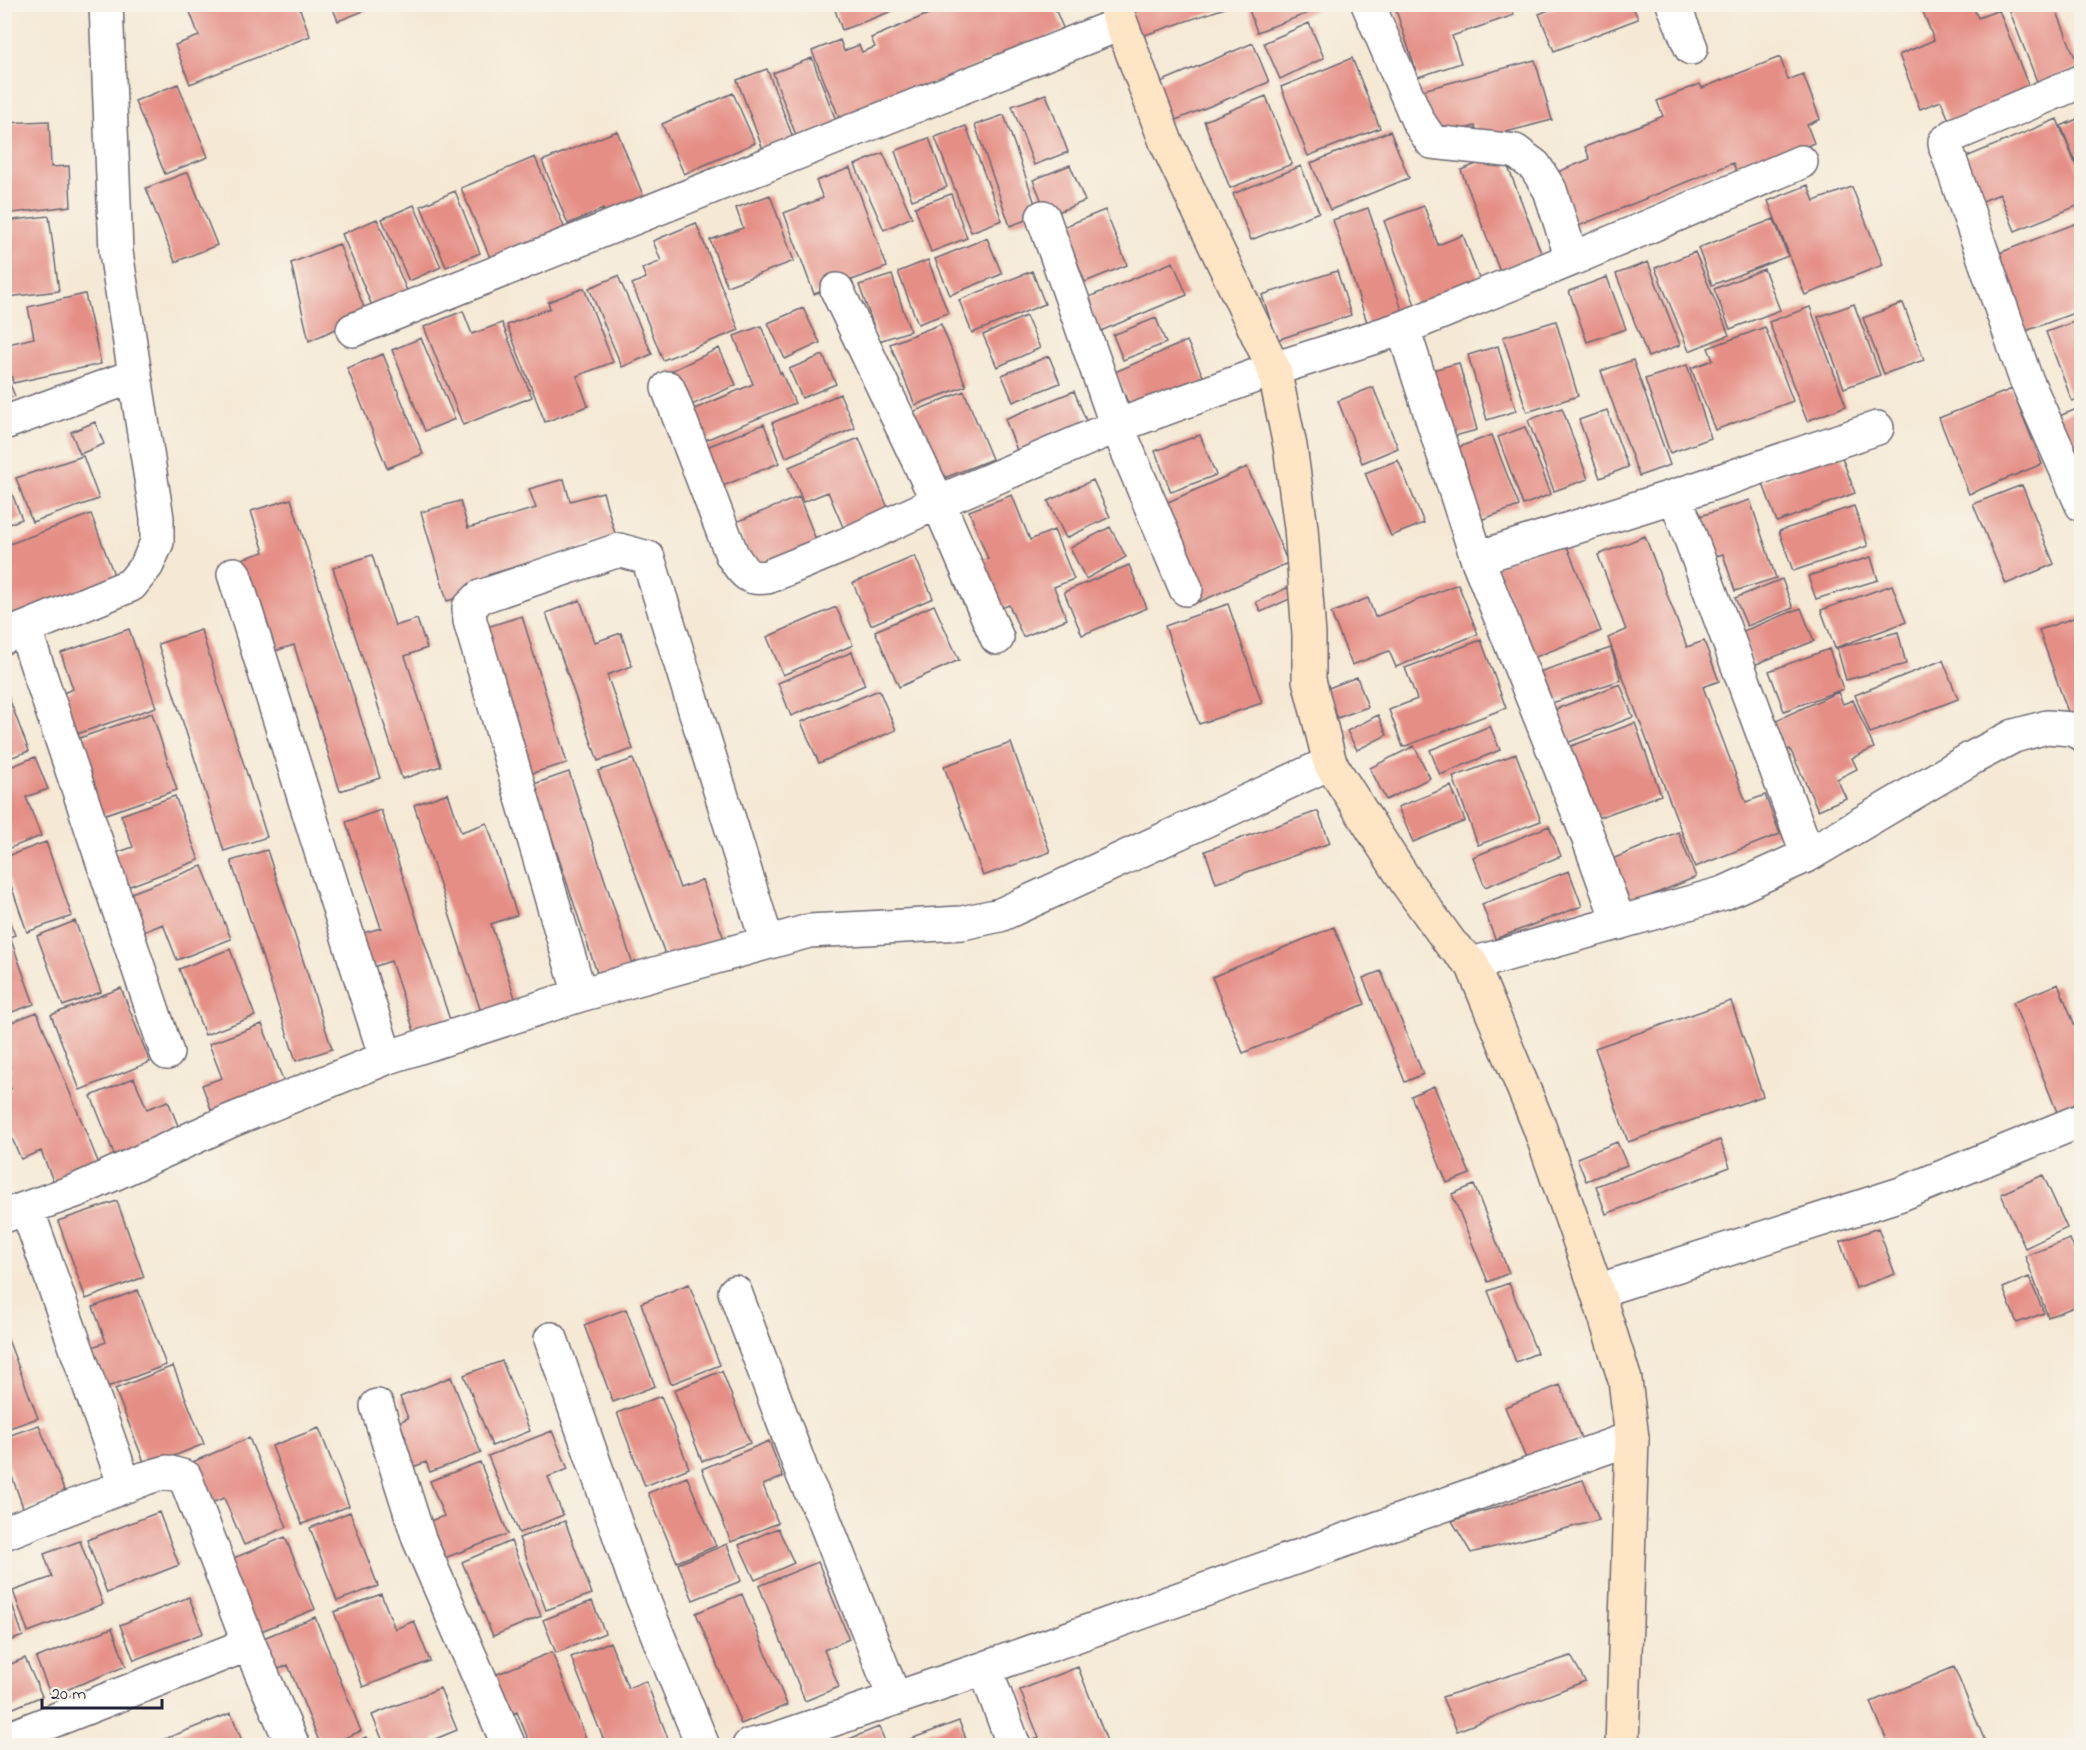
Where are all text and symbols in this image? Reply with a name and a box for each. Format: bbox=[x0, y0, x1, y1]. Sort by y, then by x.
scale bar bbox=[42, 1672, 162, 1710]
text: 20 m bbox=[51, 1682, 86, 1708]

